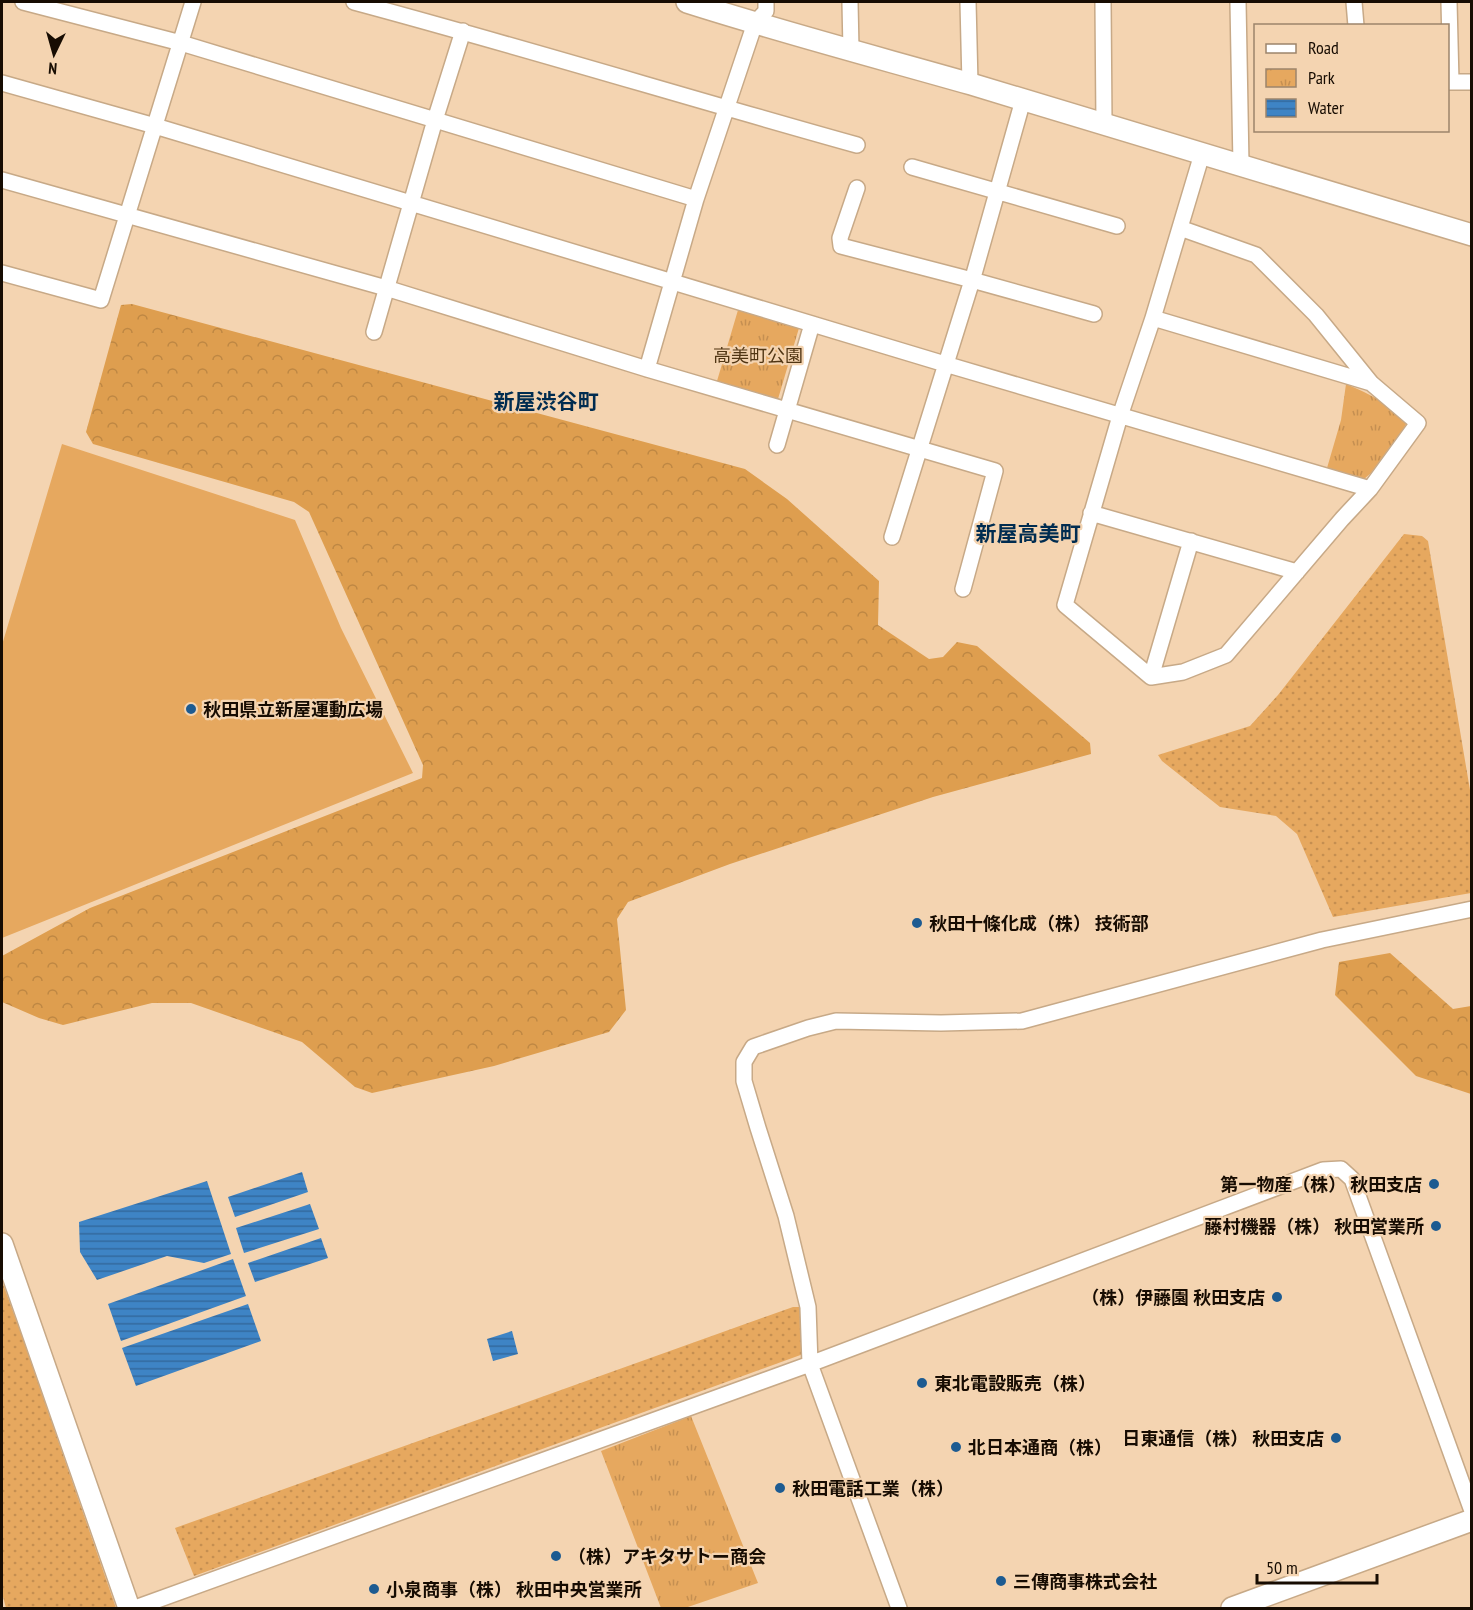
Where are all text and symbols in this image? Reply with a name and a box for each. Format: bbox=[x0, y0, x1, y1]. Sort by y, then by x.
north arrow bbox=[24, 24, 84, 84]
legend bbox=[1254, 24, 1449, 132]
text: Road bbox=[1308, 36, 1339, 59]
text: N bbox=[48, 59, 58, 79]
text: Park bbox=[1308, 66, 1335, 89]
text: Water bbox=[1308, 96, 1344, 119]
park label: 高美町公園 bbox=[713, 344, 803, 367]
district label: 新屋渋谷町 bbox=[494, 388, 599, 415]
district label: 新屋高美町 bbox=[976, 520, 1081, 547]
place label: 秋田県立新屋運動広場 bbox=[203, 698, 383, 721]
marker: 秋田県立新屋運動広場 bbox=[184, 702, 198, 716]
place label: 秋田十條化成（株） 技術部 bbox=[929, 912, 1149, 935]
marker: 秋田十條化成（株） 技術部 bbox=[910, 916, 924, 930]
place label: 第一物産（株） 秋田支店 bbox=[1220, 1173, 1422, 1196]
marker: 第一物産（株） 秋田支店 bbox=[1427, 1177, 1441, 1191]
place label: 藤村機器（株） 秋田営業所 bbox=[1204, 1215, 1424, 1238]
marker: 藤村機器（株） 秋田営業所 bbox=[1429, 1219, 1443, 1233]
place label: （株）伊藤園 秋田支店 bbox=[1081, 1286, 1265, 1309]
marker: （株）伊藤園 秋田支店 bbox=[1270, 1290, 1284, 1304]
place label: 東北電設販売（株） bbox=[934, 1372, 1096, 1395]
marker: 東北電設販売（株） bbox=[915, 1376, 929, 1390]
place label: 日東通信（株） 秋田支店 bbox=[1122, 1427, 1324, 1450]
marker: 日東通信（株） 秋田支店 bbox=[1329, 1431, 1343, 1445]
place label: 北日本通商（株） bbox=[968, 1436, 1112, 1459]
marker: 北日本通商（株） bbox=[949, 1440, 963, 1454]
place label: 秋田電話工業（株） bbox=[792, 1477, 954, 1500]
marker: 秋田電話工業（株） bbox=[773, 1481, 787, 1495]
place label: （株）アキタサトー商会 bbox=[568, 1545, 766, 1568]
scale bar bbox=[1257, 1547, 1377, 1585]
marker: （株）アキタサトー商会 bbox=[549, 1549, 563, 1563]
text: 50 m bbox=[1266, 1556, 1298, 1579]
place label: 三傳商事株式会社 bbox=[1013, 1570, 1157, 1593]
marker: 三傳商事株式会社 bbox=[994, 1574, 1008, 1588]
place label: 小泉商事（株） 秋田中央営業所 bbox=[386, 1578, 642, 1601]
marker: 小泉商事（株） 秋田中央営業所 bbox=[367, 1582, 381, 1596]

